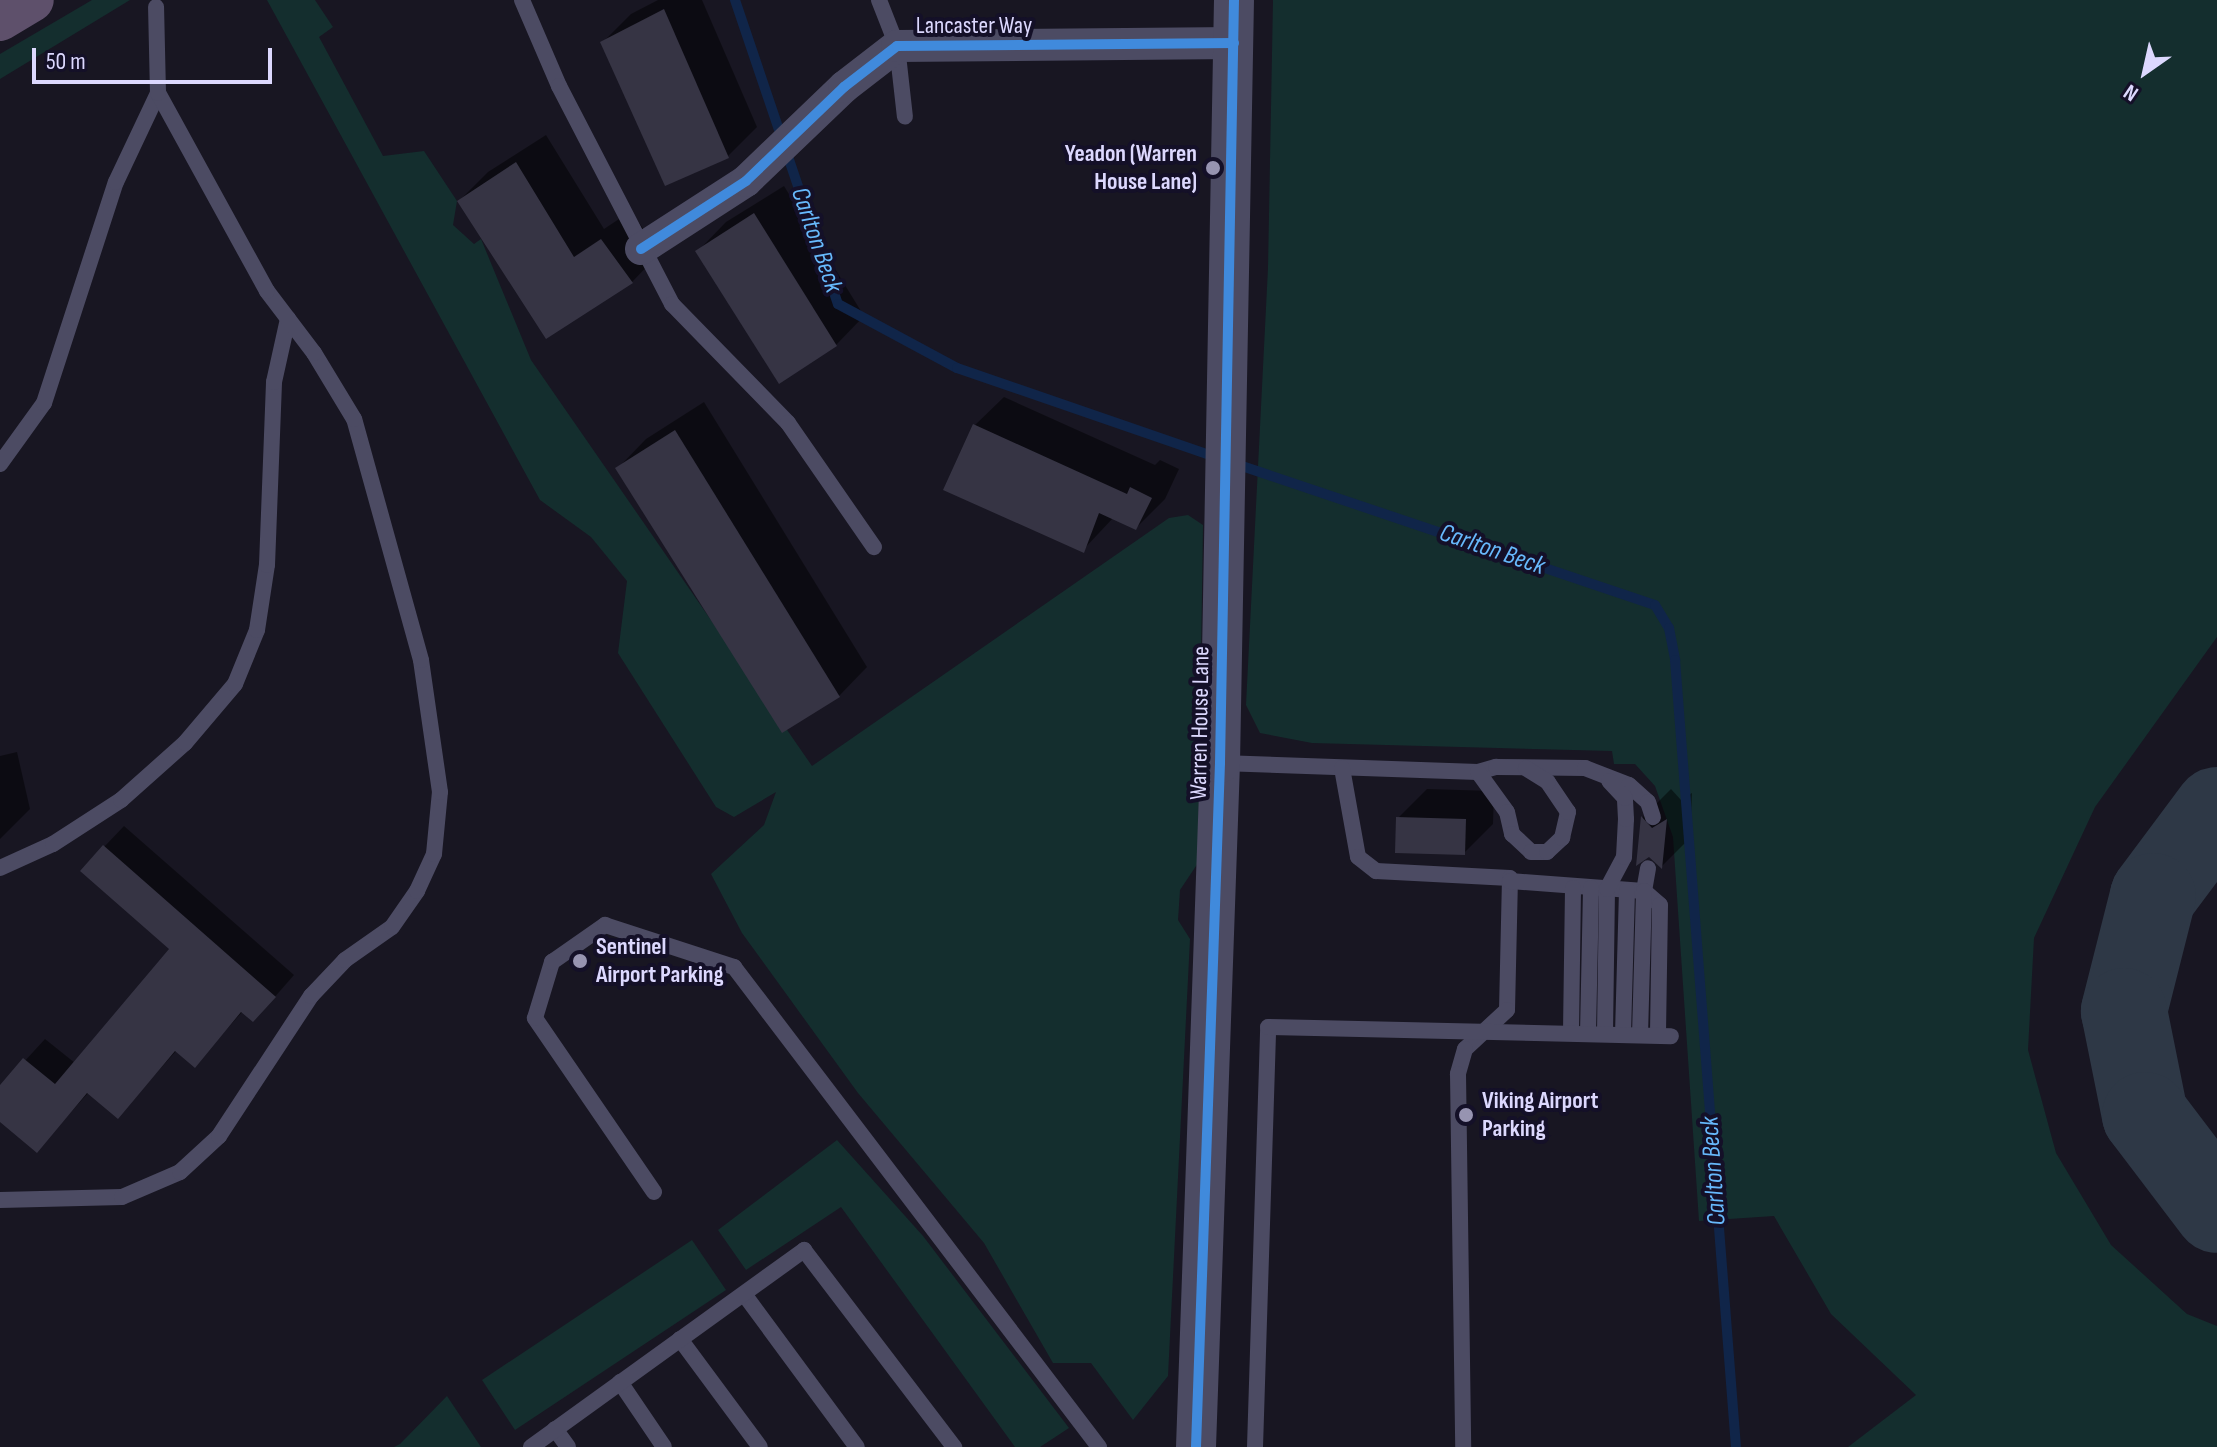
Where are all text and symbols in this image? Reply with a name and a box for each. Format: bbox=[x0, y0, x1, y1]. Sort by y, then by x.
street label: Lancaster Way bbox=[916, 12, 1032, 40]
scale bar bbox=[36, 32, 276, 82]
north arrow bbox=[2105, 32, 2185, 112]
text: 50 m bbox=[46, 47, 86, 76]
text: N bbox=[2119, 78, 2144, 107]
place label: Yeadon (Warren House Lane) bbox=[1065, 140, 1197, 196]
marker: Yeadon (Warren House Lane) bbox=[1204, 159, 1222, 177]
water label: Carlton Beck bbox=[783, 183, 849, 297]
water label: Carlton Beck bbox=[1435, 517, 1549, 583]
street label: Warren House Lane bbox=[1184, 646, 1216, 800]
place label: Sentinel Airport Parking bbox=[596, 933, 724, 989]
marker: Sentinel Airport Parking bbox=[571, 952, 589, 970]
place label: Viking Airport Parking bbox=[1482, 1087, 1598, 1143]
marker: Viking Airport Parking bbox=[1457, 1106, 1475, 1124]
water label: Carlton Beck bbox=[1695, 1115, 1733, 1227]

